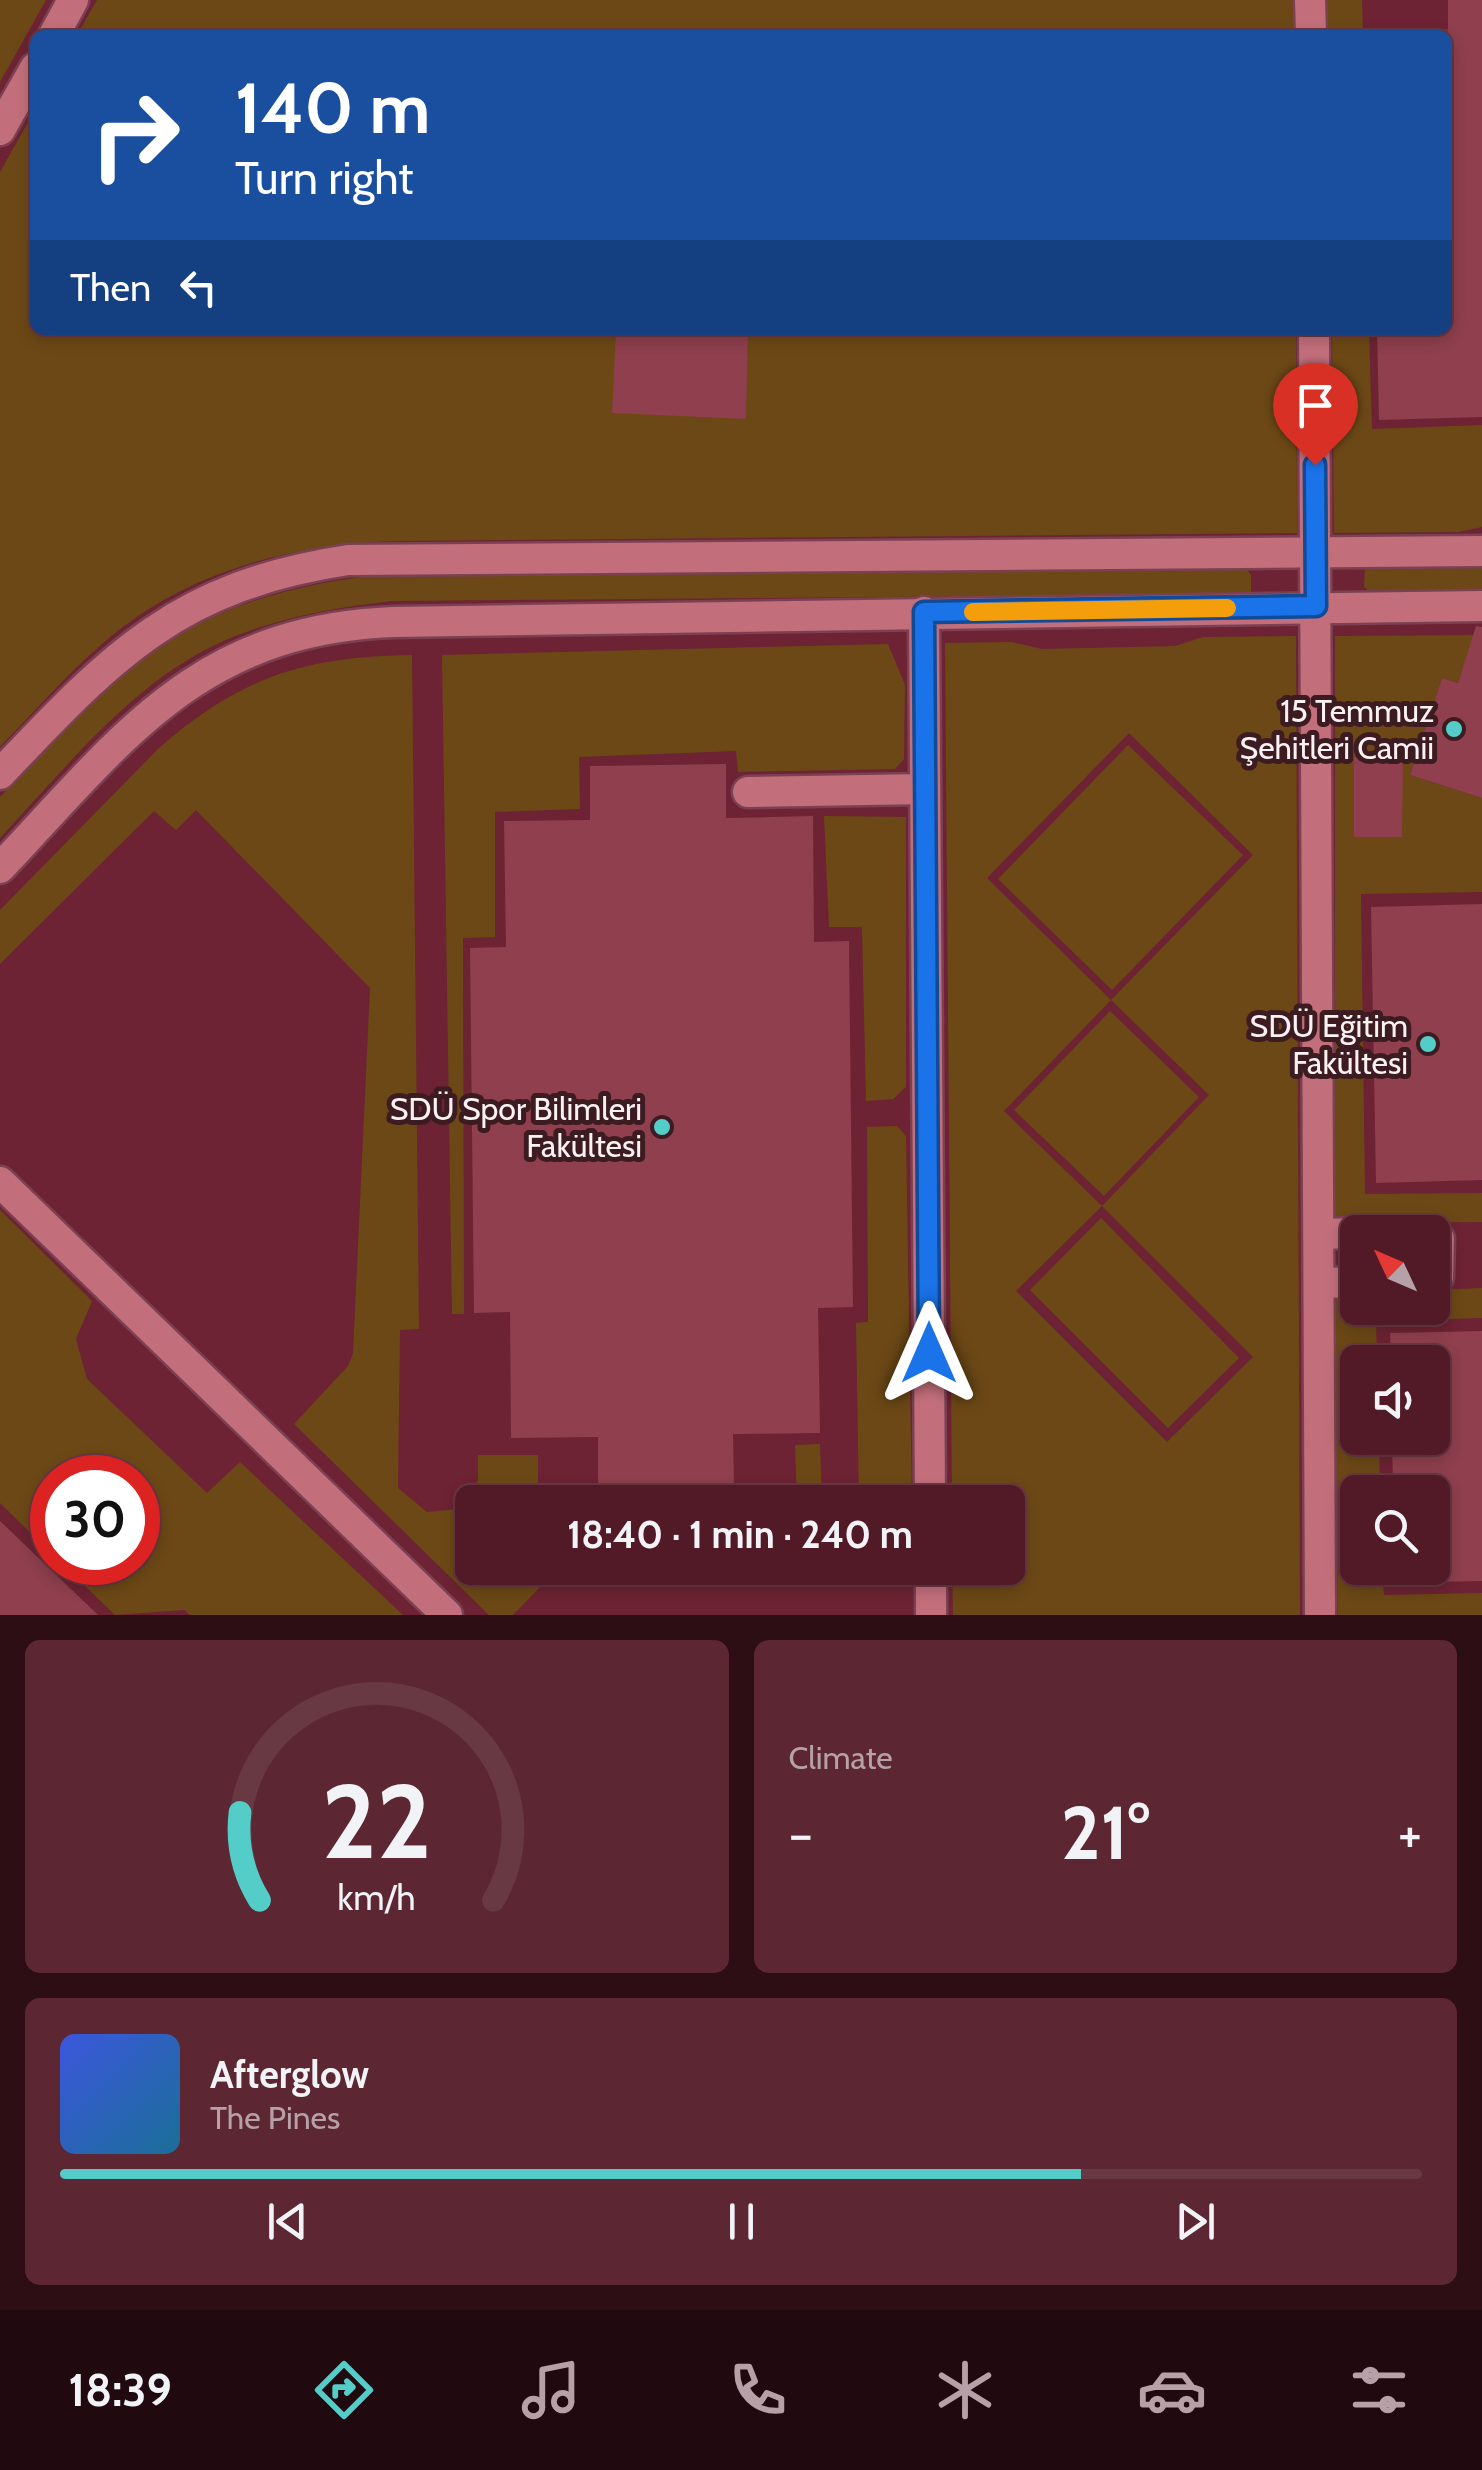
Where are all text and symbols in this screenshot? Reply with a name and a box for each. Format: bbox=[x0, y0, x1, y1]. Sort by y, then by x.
text: 140 m bbox=[235, 65, 430, 151]
icon: right bbox=[70, 70, 200, 200]
text: Turn right bbox=[235, 151, 414, 205]
icon: left bbox=[171, 260, 226, 315]
text: Then bbox=[70, 264, 151, 311]
pin bbox=[1273, 363, 1358, 466]
icon: arrive bbox=[1288, 378, 1343, 433]
place label: 15 Temmuz Şehitleri Camii bbox=[1239, 691, 1434, 767]
marker: 15 Temmuz Şehitleri Camii bbox=[1443, 718, 1465, 740]
place label: SDÜ Eğitim Fakültesi bbox=[1250, 1006, 1408, 1082]
marker: SDÜ Eğitim Fakültesi bbox=[1417, 1033, 1439, 1055]
place label: SDÜ Spor Bilimleri Fakültesi bbox=[390, 1089, 642, 1165]
marker: SDÜ Spor Bilimleri Fakültesi bbox=[651, 1116, 673, 1138]
north arrow bbox=[1340, 1215, 1450, 1325]
map controls bbox=[1340, 1215, 1450, 1585]
position arrow bbox=[877, 1301, 981, 1405]
button: sound bbox=[1340, 1345, 1450, 1455]
speed limit sign: 30 bbox=[30, 1455, 160, 1585]
button: search bbox=[1340, 1475, 1450, 1585]
text: 18:40 · 1 min · 240 m bbox=[567, 1511, 913, 1558]
text: Climate bbox=[789, 1738, 893, 1777]
text: 22 bbox=[322, 1758, 432, 1884]
text: 21° bbox=[1061, 1787, 1150, 1878]
text: − bbox=[789, 1800, 813, 1867]
text: + bbox=[1398, 1800, 1422, 1867]
text: km/h bbox=[338, 1876, 416, 1919]
text: Afterglow bbox=[210, 2051, 369, 2098]
text: The Pines bbox=[210, 2098, 340, 2137]
icon: previous bbox=[260, 2194, 315, 2249]
icon: pause bbox=[714, 2194, 769, 2249]
icon: next bbox=[1168, 2194, 1223, 2249]
icon: directions bbox=[309, 2355, 379, 2425]
icon: music bbox=[516, 2355, 586, 2425]
icon: phone bbox=[723, 2355, 793, 2425]
icon: climate bbox=[930, 2355, 1000, 2425]
icon: car bbox=[1137, 2355, 1207, 2425]
icon: filters bbox=[1344, 2355, 1414, 2425]
text: 18:39 bbox=[68, 2363, 172, 2417]

